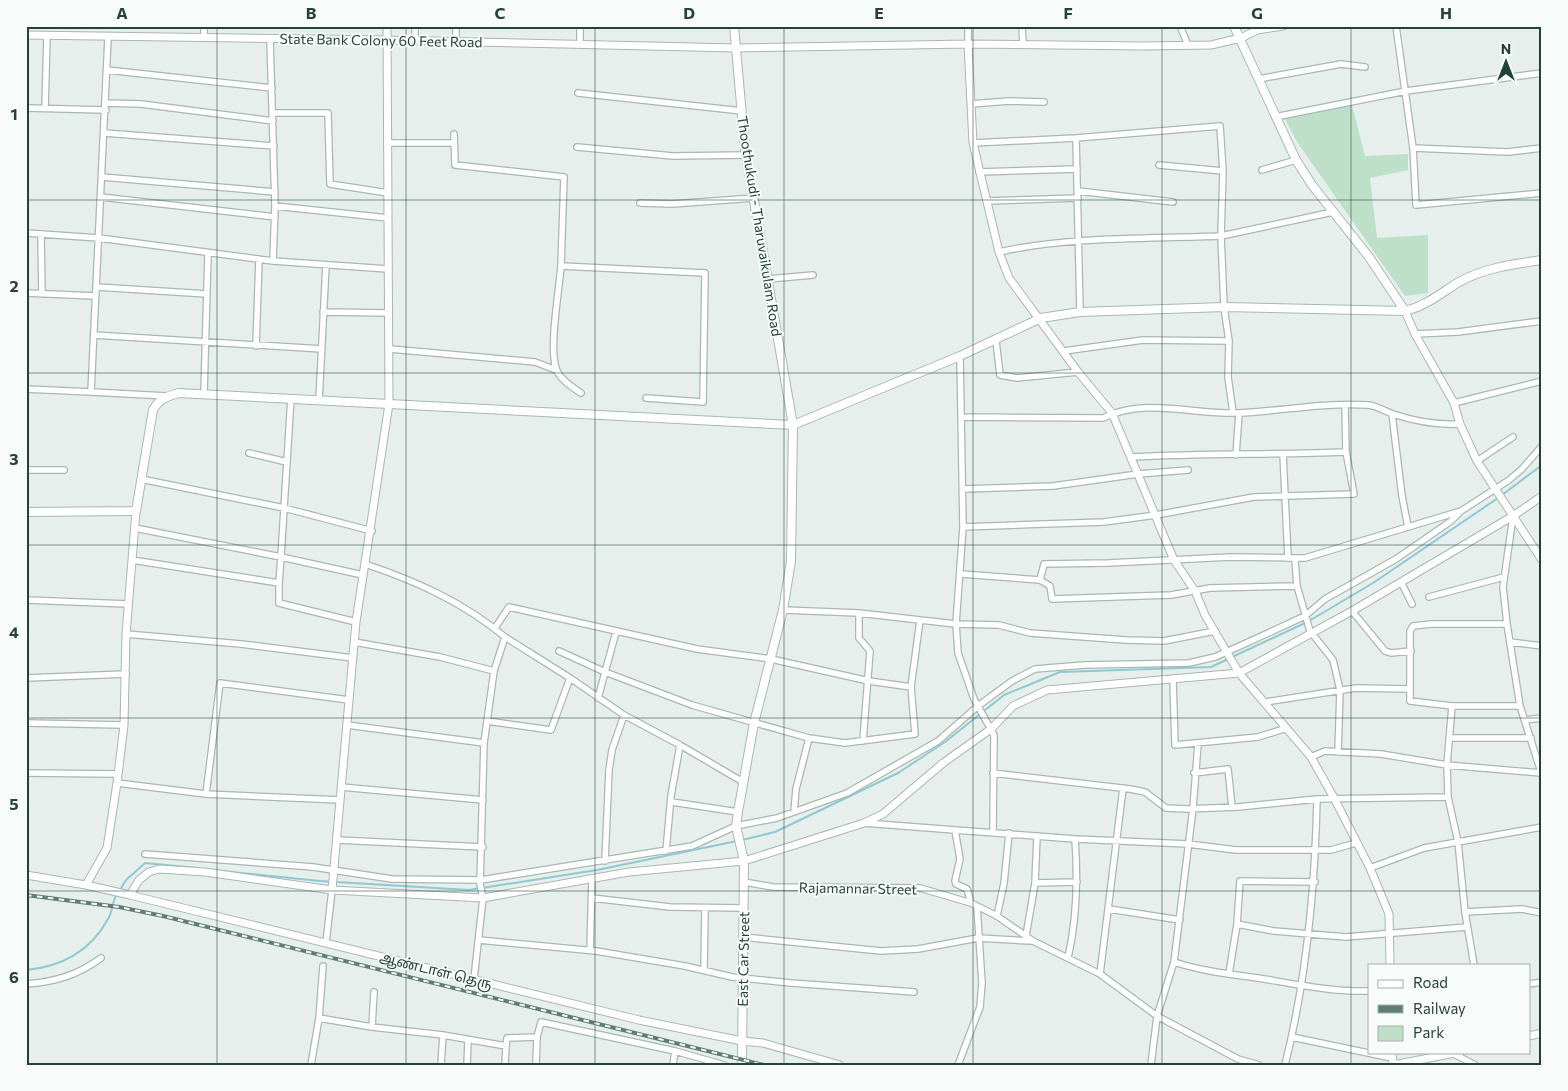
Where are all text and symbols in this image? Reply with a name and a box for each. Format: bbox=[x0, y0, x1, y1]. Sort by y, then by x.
text: A bbox=[116, 3, 128, 22]
text: B bbox=[306, 3, 317, 22]
text: C bbox=[495, 3, 506, 22]
text: D bbox=[683, 3, 695, 22]
text: E bbox=[874, 3, 884, 22]
text: F bbox=[1063, 3, 1073, 22]
text: G bbox=[1251, 3, 1263, 22]
text: H bbox=[1440, 3, 1452, 22]
street label: State Bank Colony 60 Feet Road bbox=[279, 30, 483, 50]
north arrow bbox=[1480, 38, 1530, 88]
text: N bbox=[1501, 40, 1511, 57]
text: 1 bbox=[10, 104, 18, 123]
street label: Thoothukudi - Tharuvaikulam Road bbox=[734, 114, 786, 338]
text: 2 bbox=[9, 276, 19, 295]
text: 3 bbox=[9, 449, 19, 468]
text: 4 bbox=[9, 622, 19, 641]
text: 5 bbox=[9, 794, 19, 813]
street label: Rajamannar Street bbox=[799, 878, 918, 898]
street label: East Car Street bbox=[734, 911, 752, 1007]
street label: ஆண்டாள் தெரு bbox=[377, 948, 494, 994]
legend bbox=[1368, 964, 1530, 1054]
text: 6 bbox=[9, 967, 19, 986]
text: Road bbox=[1413, 973, 1448, 991]
text: Railway bbox=[1413, 999, 1466, 1017]
text: Park bbox=[1413, 1023, 1444, 1041]

